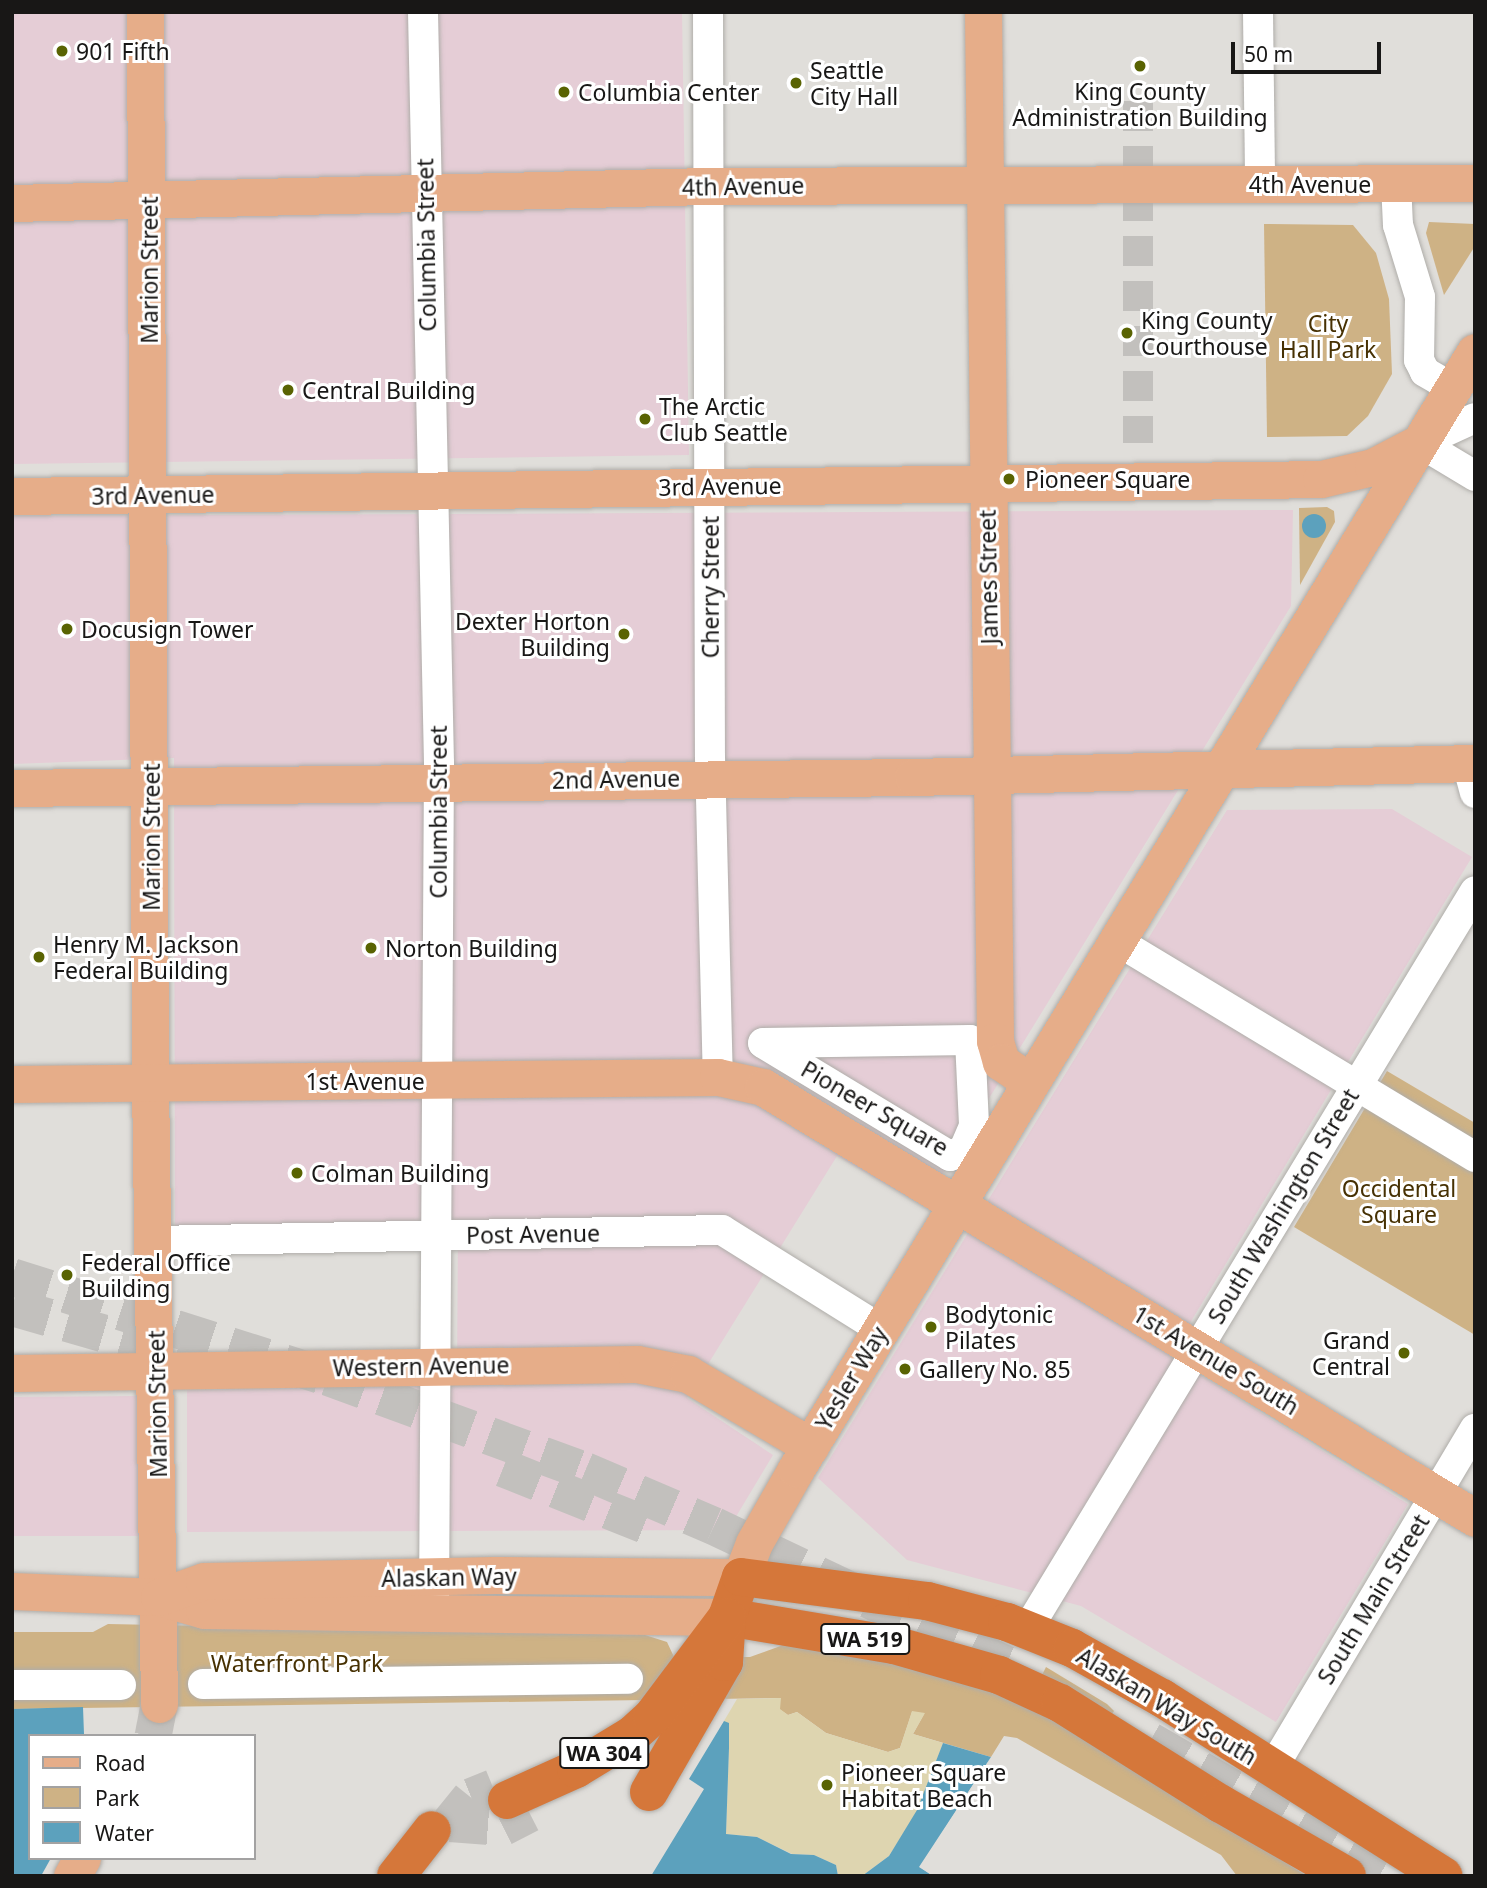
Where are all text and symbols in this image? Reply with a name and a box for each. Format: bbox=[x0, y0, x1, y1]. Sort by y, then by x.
scale bar bbox=[1235, 28, 1386, 72]
place label: 901 Fifth bbox=[76, 37, 170, 65]
text: 50 m bbox=[1244, 40, 1293, 68]
marker: 901 Fifth bbox=[54, 43, 70, 59]
place label: Seattle City Hall bbox=[810, 56, 898, 110]
marker: King County Administration Building bbox=[1132, 58, 1148, 74]
marker: Seattle City Hall bbox=[788, 75, 804, 91]
place label: King County Administration Building bbox=[1012, 77, 1268, 131]
place label: Columbia Center bbox=[578, 78, 760, 106]
marker: Columbia Center bbox=[556, 84, 572, 100]
street label: Columbia Street bbox=[411, 158, 441, 332]
street label: 4th Avenue bbox=[1249, 170, 1371, 198]
street label: 4th Avenue bbox=[682, 171, 804, 201]
street label: Marion Street bbox=[135, 196, 163, 344]
place label: King County Courthouse bbox=[1141, 306, 1272, 360]
park label: City Hall Park bbox=[1280, 309, 1376, 363]
marker: King County Courthouse bbox=[1119, 325, 1135, 341]
place label: Central Building bbox=[302, 376, 475, 404]
marker: Central Building bbox=[280, 382, 296, 398]
place label: The Arctic Club Seattle bbox=[659, 392, 788, 446]
marker: The Arctic Club Seattle bbox=[637, 411, 653, 427]
place label: Pioneer Square bbox=[1025, 465, 1190, 493]
marker: Pioneer Square bbox=[999, 469, 1019, 489]
street label: 3rd Avenue bbox=[658, 471, 782, 501]
street label: 3rd Avenue bbox=[91, 480, 215, 510]
street label: James Street bbox=[973, 509, 1003, 645]
street label: Cherry Street bbox=[696, 516, 724, 658]
place label: Dexter Horton Building bbox=[455, 607, 610, 661]
place label: Docusign Tower bbox=[81, 615, 253, 643]
marker: Docusign Tower bbox=[59, 621, 75, 637]
marker: Dexter Horton Building bbox=[616, 626, 632, 642]
street label: Columbia Street bbox=[424, 725, 452, 899]
street label: Marion Street bbox=[137, 763, 165, 911]
street label: 2nd Avenue bbox=[552, 764, 680, 794]
place label: Henry M. Jackson Federal Building bbox=[53, 930, 239, 984]
place label: Norton Building bbox=[385, 934, 558, 962]
marker: Norton Building bbox=[363, 940, 379, 956]
marker: Henry M. Jackson Federal Building bbox=[31, 949, 47, 965]
street label: Pioneer Square bbox=[797, 1055, 953, 1161]
street label: 1st Avenue bbox=[305, 1067, 425, 1095]
street label: South Washington Street bbox=[1202, 1084, 1364, 1328]
place label: Colman Building bbox=[311, 1159, 489, 1187]
marker: Colman Building bbox=[289, 1165, 305, 1181]
park label: Occidental Square bbox=[1342, 1174, 1456, 1228]
street label: Post Avenue bbox=[466, 1219, 600, 1249]
place label: Federal Office Building bbox=[81, 1248, 231, 1302]
marker: Federal Office Building bbox=[59, 1267, 75, 1283]
place label: Bodytonic Pilates bbox=[945, 1300, 1053, 1354]
street label: 1st Avenue South bbox=[1128, 1300, 1304, 1420]
marker: Bodytonic Pilates bbox=[923, 1319, 939, 1335]
street label: Yesler Way bbox=[809, 1321, 893, 1435]
place label: Grand Central bbox=[1312, 1326, 1390, 1380]
street label: Marion Street bbox=[142, 1330, 172, 1478]
marker: Grand Central bbox=[1396, 1345, 1412, 1361]
street label: Western Avenue bbox=[332, 1351, 510, 1381]
place label: Gallery No. 85 bbox=[919, 1355, 1071, 1383]
marker: Gallery No. 85 bbox=[897, 1361, 913, 1377]
street label: South Main Street bbox=[1311, 1509, 1435, 1689]
street label: Alaskan Way bbox=[381, 1562, 517, 1592]
road number: WA 519 bbox=[820, 1622, 910, 1656]
street label: Alaskan Way South bbox=[1072, 1641, 1262, 1771]
park label: Waterfront Park bbox=[211, 1649, 383, 1677]
legend bbox=[28, 1734, 256, 1860]
road number: WA 304 bbox=[558, 1736, 650, 1770]
text: Road bbox=[95, 1749, 145, 1777]
place label: Pioneer Square Habitat Beach bbox=[841, 1758, 1006, 1812]
marker: Pioneer Square Habitat Beach bbox=[819, 1777, 835, 1793]
text: Park bbox=[95, 1784, 139, 1812]
text: Water bbox=[95, 1819, 154, 1847]

